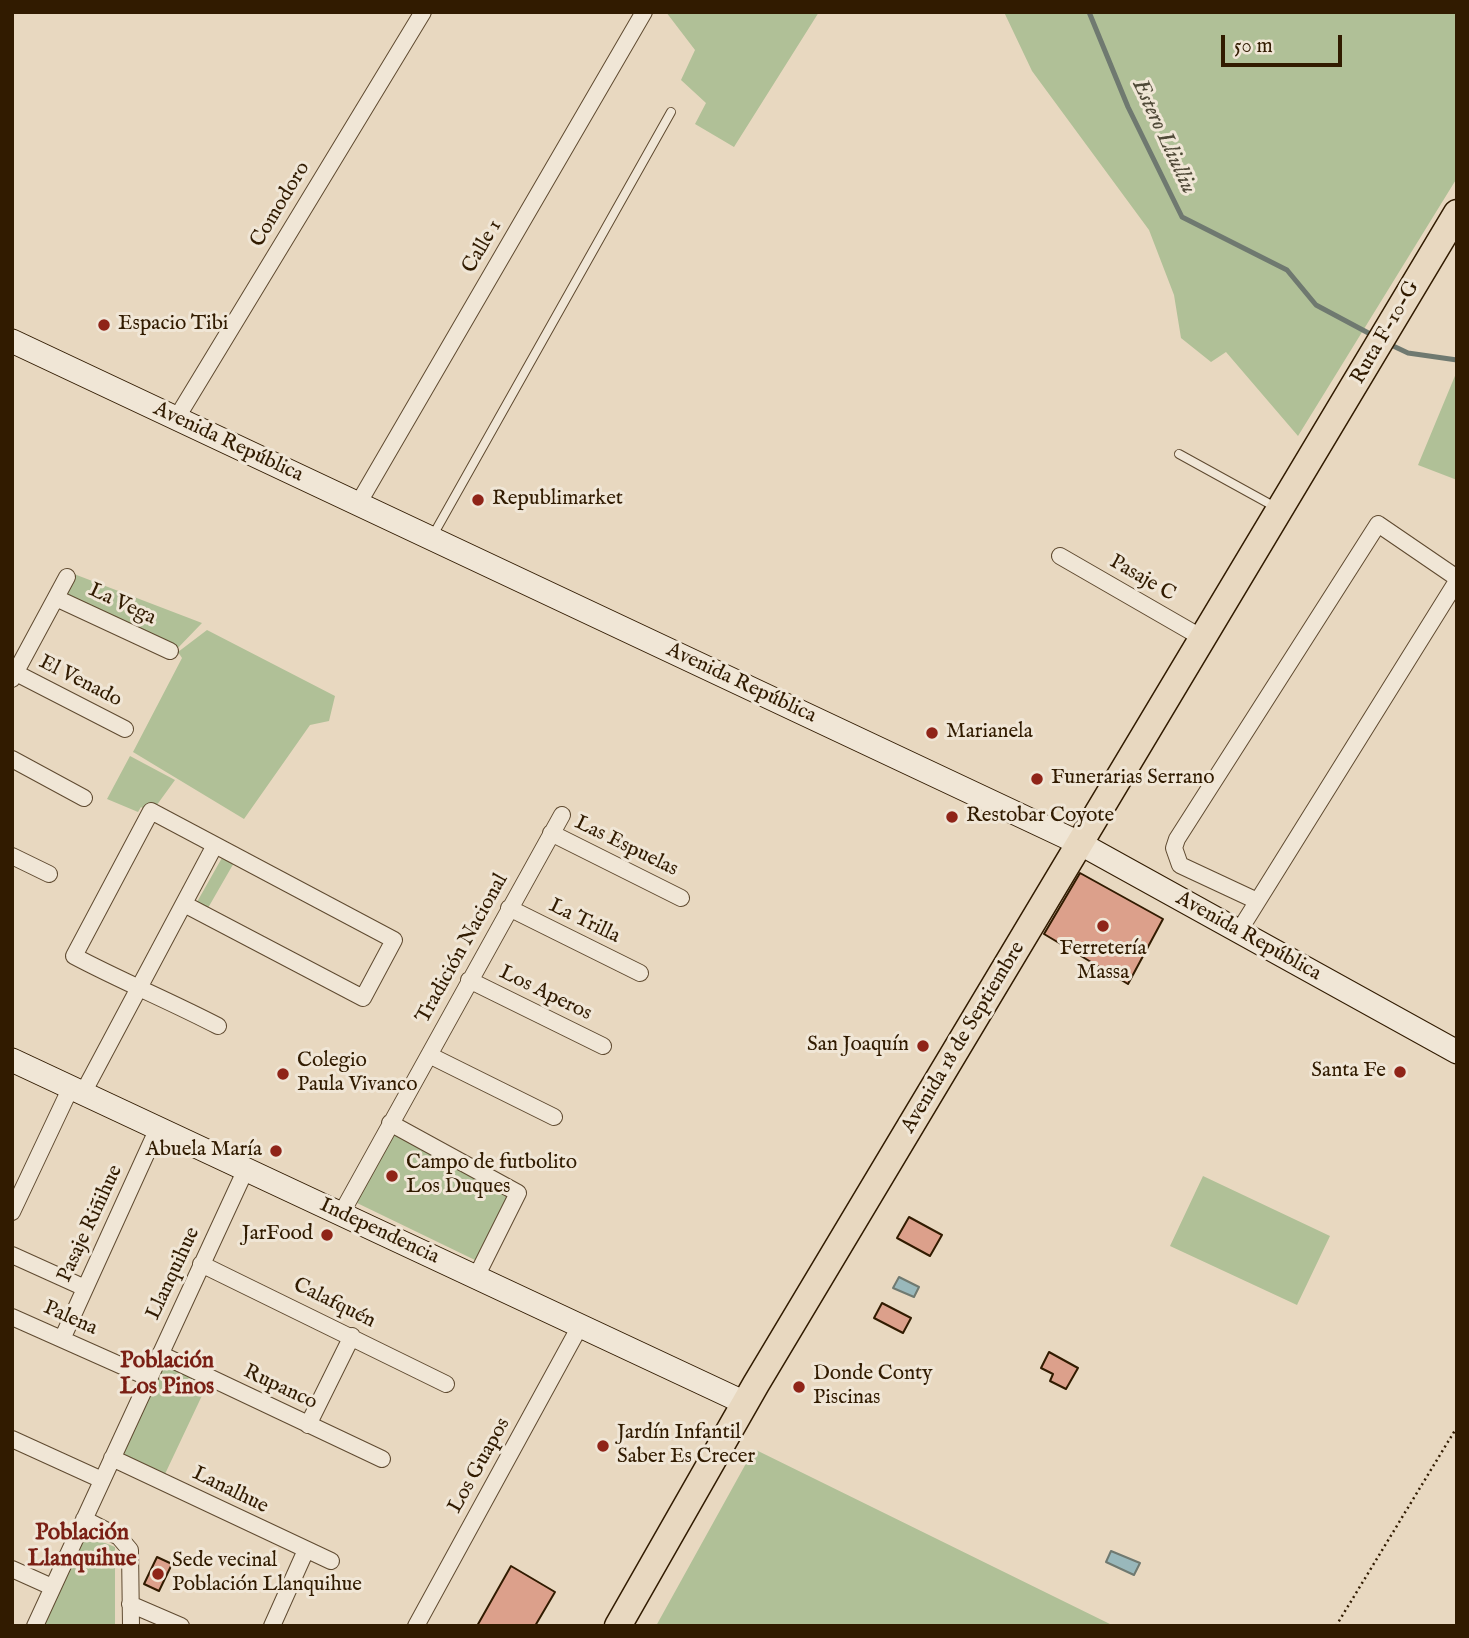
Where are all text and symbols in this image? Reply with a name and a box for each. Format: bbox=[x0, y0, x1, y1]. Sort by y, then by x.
scale bar bbox=[1224, 21, 1345, 65]
text: 50 m bbox=[1234, 33, 1273, 60]
water label: Estero Lliulliu bbox=[1124, 75, 1202, 199]
street label: Comodoro bbox=[246, 158, 316, 252]
street label: Calle 1 bbox=[458, 216, 508, 278]
street label: Ruta F-10-G bbox=[1346, 277, 1426, 389]
place label: Espacio Tibi bbox=[118, 312, 228, 338]
marker: Espacio Tibi bbox=[96, 317, 112, 333]
street label: Avenida República bbox=[149, 397, 307, 489]
place label: Republimarket bbox=[492, 487, 623, 513]
marker: Republimarket bbox=[470, 492, 486, 508]
street label: Pasaje C bbox=[1105, 550, 1179, 608]
street label: La Vega bbox=[84, 579, 160, 631]
street label: Avenida República bbox=[662, 638, 820, 730]
street label: El Venado bbox=[34, 650, 126, 714]
place label: Marianela bbox=[946, 720, 1033, 746]
marker: Marianela bbox=[924, 725, 940, 741]
place label: Funerarias Serrano bbox=[1051, 766, 1214, 792]
marker: Funerarias Serrano bbox=[1029, 771, 1045, 787]
place label: Restobar Coyote bbox=[966, 804, 1114, 830]
marker: Restobar Coyote bbox=[944, 809, 960, 825]
street label: Las Espuelas bbox=[570, 811, 682, 883]
street label: Tradición Nacional bbox=[411, 870, 515, 1028]
street label: Avenida República bbox=[1171, 887, 1325, 987]
street label: La Trilla bbox=[544, 894, 624, 950]
marker: Ferretería Massa bbox=[1095, 918, 1111, 934]
place label: Ferretería Massa bbox=[1059, 937, 1147, 987]
street label: Avenida 18 de Septiembre bbox=[897, 938, 1031, 1138]
street label: Los Aperos bbox=[495, 961, 595, 1027]
place label: San Joaquín bbox=[807, 1033, 909, 1059]
marker: San Joaquín bbox=[915, 1038, 931, 1054]
place label: Colegio Paula Vivanco bbox=[297, 1049, 417, 1099]
place label: Santa Fe bbox=[1311, 1059, 1386, 1085]
marker: Santa Fe bbox=[1392, 1064, 1408, 1080]
marker: Colegio Paula Vivanco bbox=[275, 1066, 291, 1082]
place label: Abuela María bbox=[146, 1138, 262, 1164]
marker: Abuela María bbox=[268, 1143, 284, 1159]
place label: Campo de futbolito Los Duques bbox=[406, 1151, 577, 1201]
street label: Pasaje Riñihue bbox=[53, 1161, 129, 1287]
marker: Campo de futbolito Los Duques bbox=[384, 1168, 400, 1184]
street label: Independencia bbox=[315, 1193, 443, 1271]
place label: JarFood bbox=[242, 1222, 313, 1248]
street label: Llanquihue bbox=[142, 1224, 206, 1324]
marker: JarFood bbox=[319, 1227, 335, 1243]
street label: Calafquén bbox=[289, 1273, 379, 1335]
street label: Palena bbox=[39, 1296, 101, 1342]
district label: Población Los Pinos bbox=[120, 1348, 214, 1402]
street label: Rupanco bbox=[239, 1360, 321, 1416]
place label: Donde Conty Piscinas bbox=[813, 1362, 933, 1412]
marker: Donde Conty Piscinas bbox=[791, 1379, 807, 1395]
street label: Los Guapos bbox=[443, 1414, 517, 1518]
place label: Jardín Infantil Saber Es Crecer bbox=[617, 1421, 755, 1471]
marker: Jardín Infantil Saber Es Crecer bbox=[595, 1438, 611, 1454]
street label: Lanalhue bbox=[188, 1462, 272, 1520]
district label: Población Llanquihue bbox=[28, 1520, 136, 1574]
place label: Sede vecinal Población Llanquihue bbox=[172, 1549, 362, 1599]
marker: Sede vecinal Población Llanquihue bbox=[150, 1566, 166, 1582]

